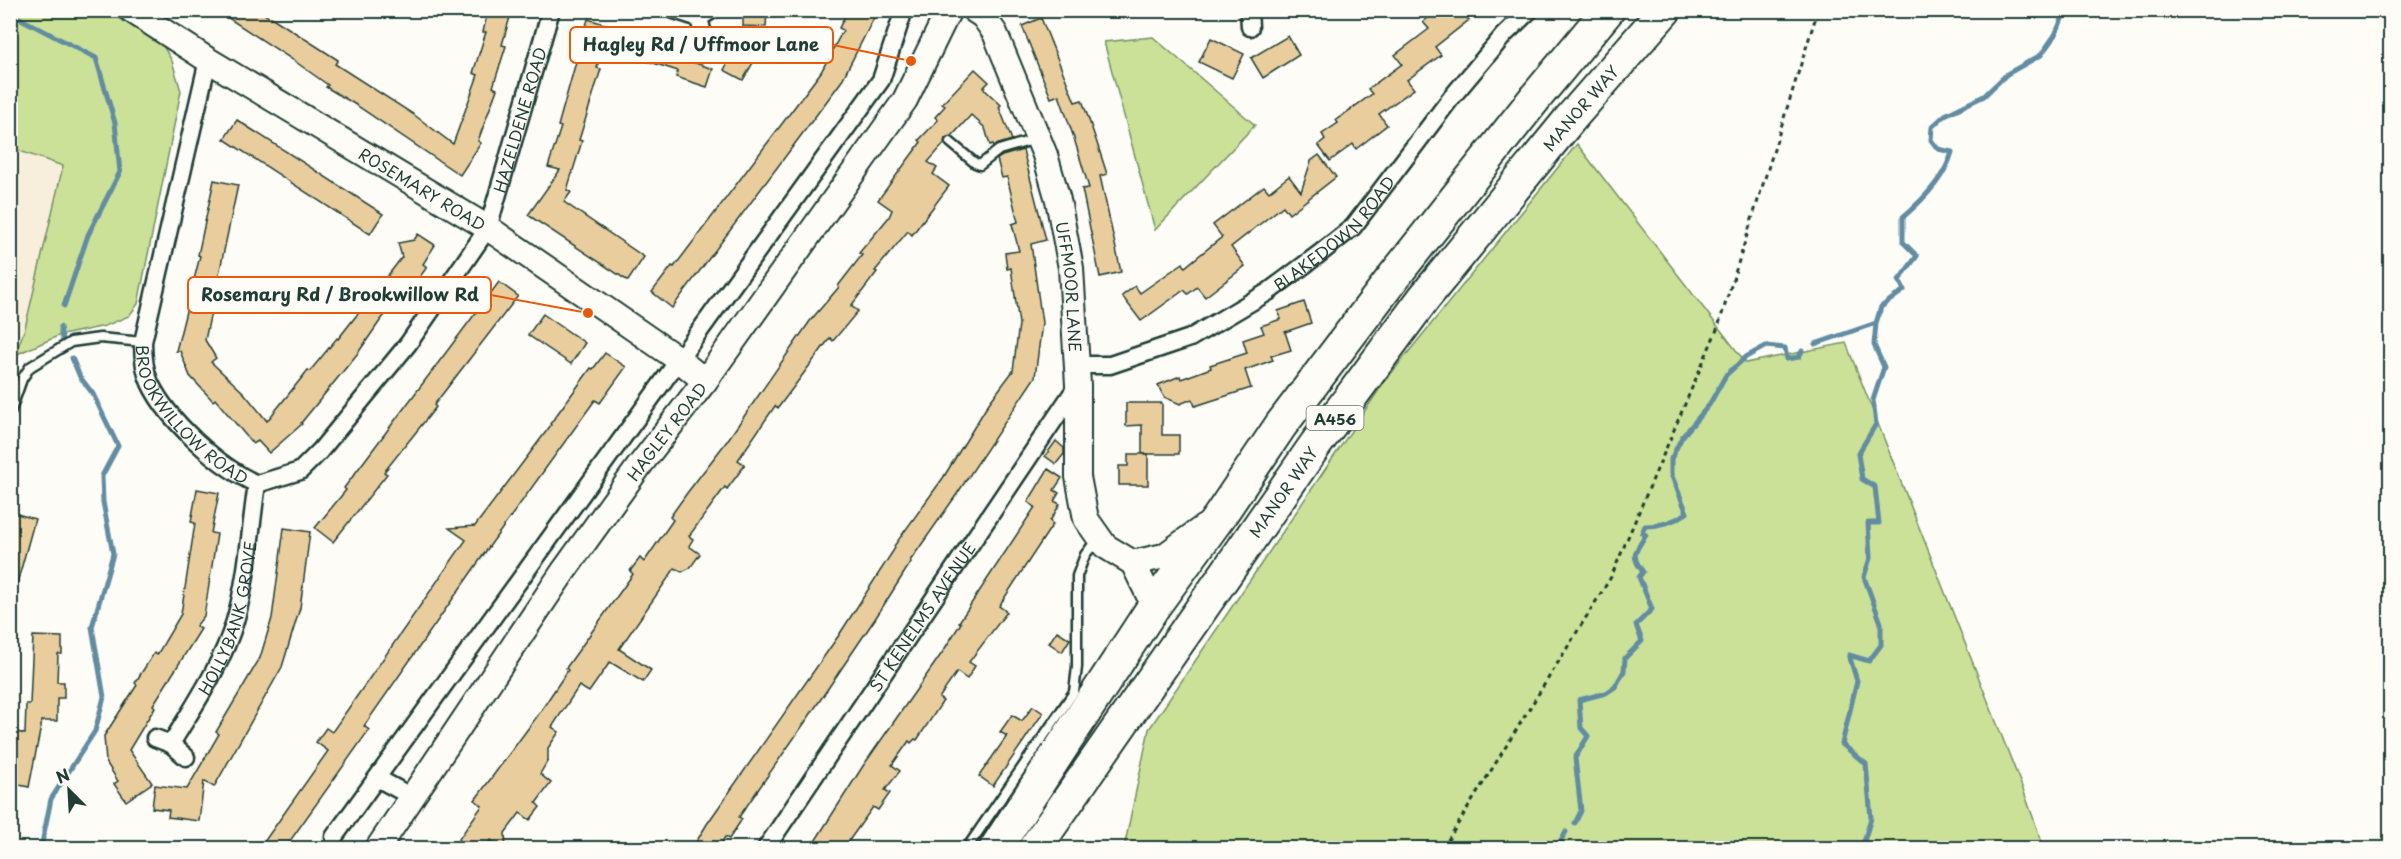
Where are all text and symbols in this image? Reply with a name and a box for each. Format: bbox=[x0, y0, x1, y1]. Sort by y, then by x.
callout: Hagley Rd / Uffmoor Lane bbox=[570, 27, 833, 63]
text: Hagley Rd / Uffmoor Lane bbox=[583, 30, 819, 57]
street label: HAZELDENE ROAD bbox=[487, 44, 552, 195]
street label: MANOR WAY bbox=[1537, 60, 1624, 156]
street label: ROSEMARY ROAD bbox=[354, 141, 491, 236]
street label: BLAKEDOWN ROAD bbox=[1268, 170, 1400, 296]
street label: UFFMOOR LANE bbox=[1050, 219, 1088, 353]
callout: Rosemary Rd / Brookwillow Rd bbox=[188, 277, 491, 313]
text: Rosemary Rd / Brookwillow Rd bbox=[201, 280, 479, 307]
street label: BROOKWILLOW ROAD bbox=[131, 344, 253, 490]
street label: HAGLEY ROAD bbox=[621, 377, 712, 485]
road number: A456 bbox=[1306, 406, 1364, 430]
street label: MANOR WAY bbox=[1243, 441, 1323, 542]
street label: ST KENELMS AVENUE bbox=[863, 537, 981, 696]
street label: HOLLYBANK GROVE bbox=[192, 540, 262, 699]
north arrow bbox=[39, 760, 99, 820]
text: N bbox=[52, 762, 73, 789]

